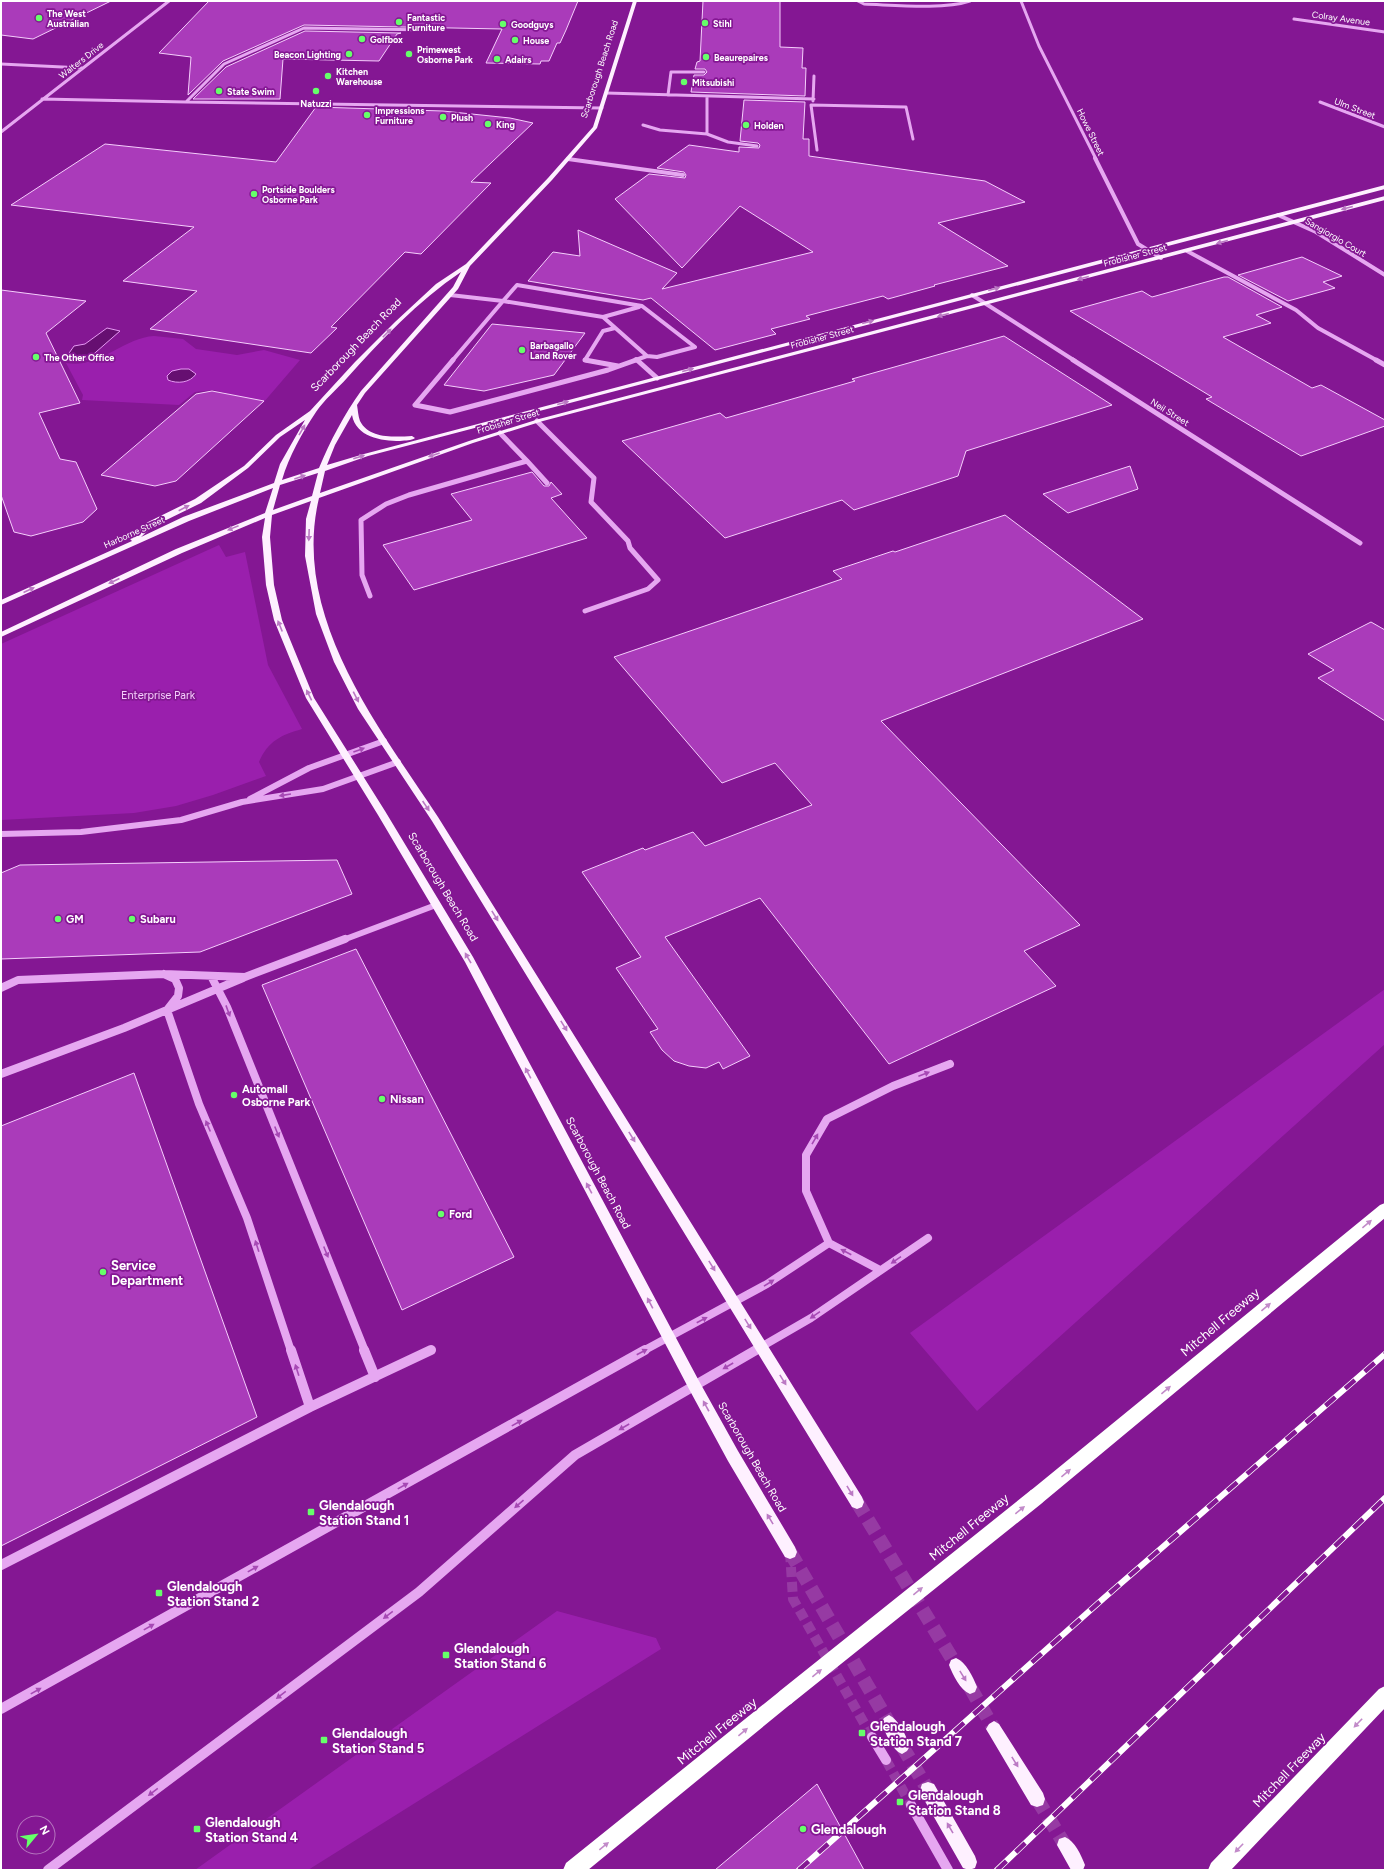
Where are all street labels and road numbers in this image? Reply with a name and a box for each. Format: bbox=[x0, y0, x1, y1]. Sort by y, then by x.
street label: Colray Avenue bbox=[1311, 8, 1371, 28]
street label: Scarborough Beach Road bbox=[578, 19, 620, 119]
street label: Walters Drive bbox=[57, 39, 105, 81]
street label: Ulm Street bbox=[1333, 95, 1378, 121]
street label: Howe Street bbox=[1075, 107, 1107, 158]
street label: Sangiorgio Court bbox=[1303, 215, 1369, 259]
street label: Frobisher Street bbox=[1102, 241, 1168, 269]
street label: Scarborough Beach Road bbox=[308, 296, 404, 394]
street label: Frobisher Street bbox=[789, 323, 855, 351]
street label: Neil Street bbox=[1149, 396, 1192, 428]
street label: Frobisher Street bbox=[475, 406, 541, 436]
street label: Harborne Street bbox=[102, 513, 167, 550]
street label: Scarborough Beach Road bbox=[405, 830, 481, 944]
street label: Scarborough Beach Road bbox=[563, 1115, 633, 1231]
street label: Mitchell Freeway bbox=[1178, 1285, 1262, 1359]
street label: Scarborough Beach Road bbox=[715, 1400, 789, 1514]
street label: Mitchell Freeway bbox=[926, 1490, 1012, 1564]
street label: Mitchell Freeway bbox=[674, 1694, 760, 1768]
street label: Mitchell Freeway bbox=[1250, 1729, 1329, 1810]

